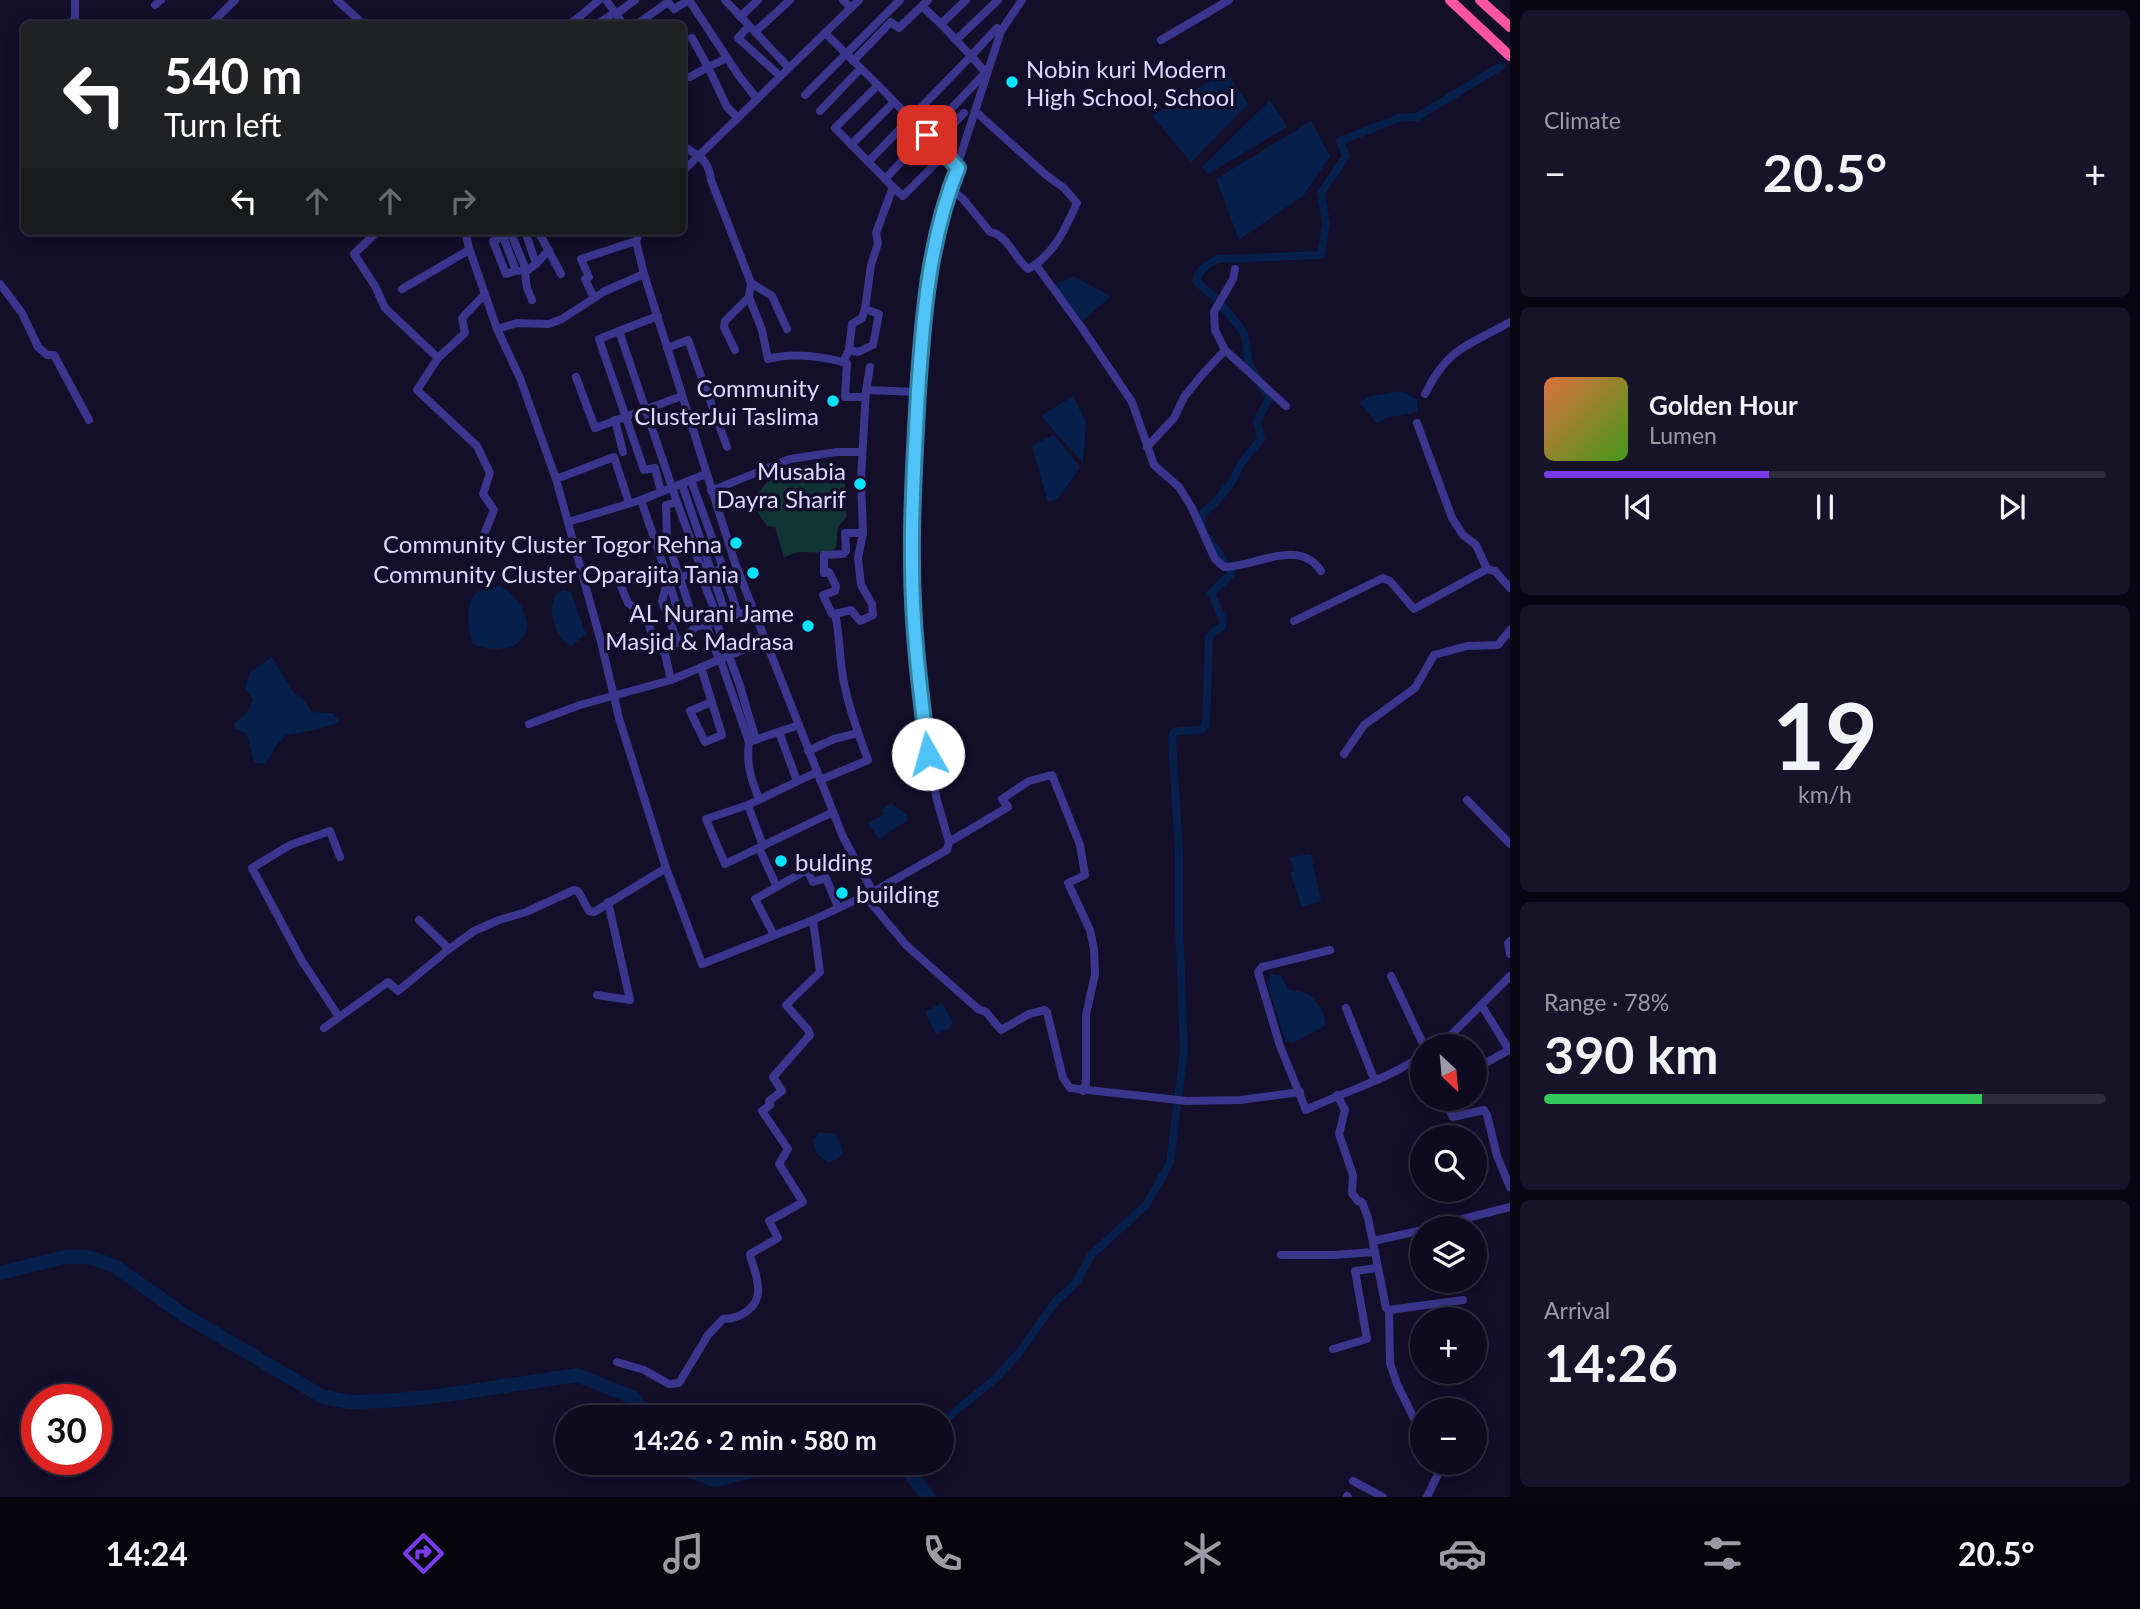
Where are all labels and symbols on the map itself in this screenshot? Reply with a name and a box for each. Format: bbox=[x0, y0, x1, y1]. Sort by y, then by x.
place label: Nobin kuri Modern High School, School bbox=[1026, 54, 1235, 111]
marker: Nobin kuri Modern High School, School bbox=[1004, 74, 1020, 90]
pin bbox=[897, 105, 957, 165]
place label: Community ClusterJui Taslima bbox=[634, 373, 820, 430]
marker: Community ClusterJui Taslima bbox=[825, 393, 841, 409]
place label: Musabia Dayra Sharif bbox=[716, 456, 847, 513]
marker: Musabia Dayra Sharif bbox=[852, 476, 868, 492]
place label: Community Cluster Togor Rehna bbox=[383, 529, 722, 558]
marker: Community Cluster Togor Rehna bbox=[728, 535, 744, 551]
place label: Community Cluster Oparajita Tania bbox=[373, 559, 739, 588]
marker: Community Cluster Oparajita Tania bbox=[745, 565, 761, 581]
place label: AL Nurani Jame Masjid & Madrasa bbox=[605, 598, 794, 655]
marker: AL Nurani Jame Masjid & Madrasa bbox=[800, 618, 816, 634]
position arrow bbox=[891, 717, 965, 791]
place label: bulding bbox=[795, 847, 873, 876]
marker: bulding bbox=[773, 853, 789, 869]
place label: building bbox=[856, 879, 939, 908]
marker: building bbox=[834, 885, 850, 901]
north arrow bbox=[1410, 1034, 1488, 1111]
speed limit sign: 30 bbox=[21, 1384, 112, 1475]

